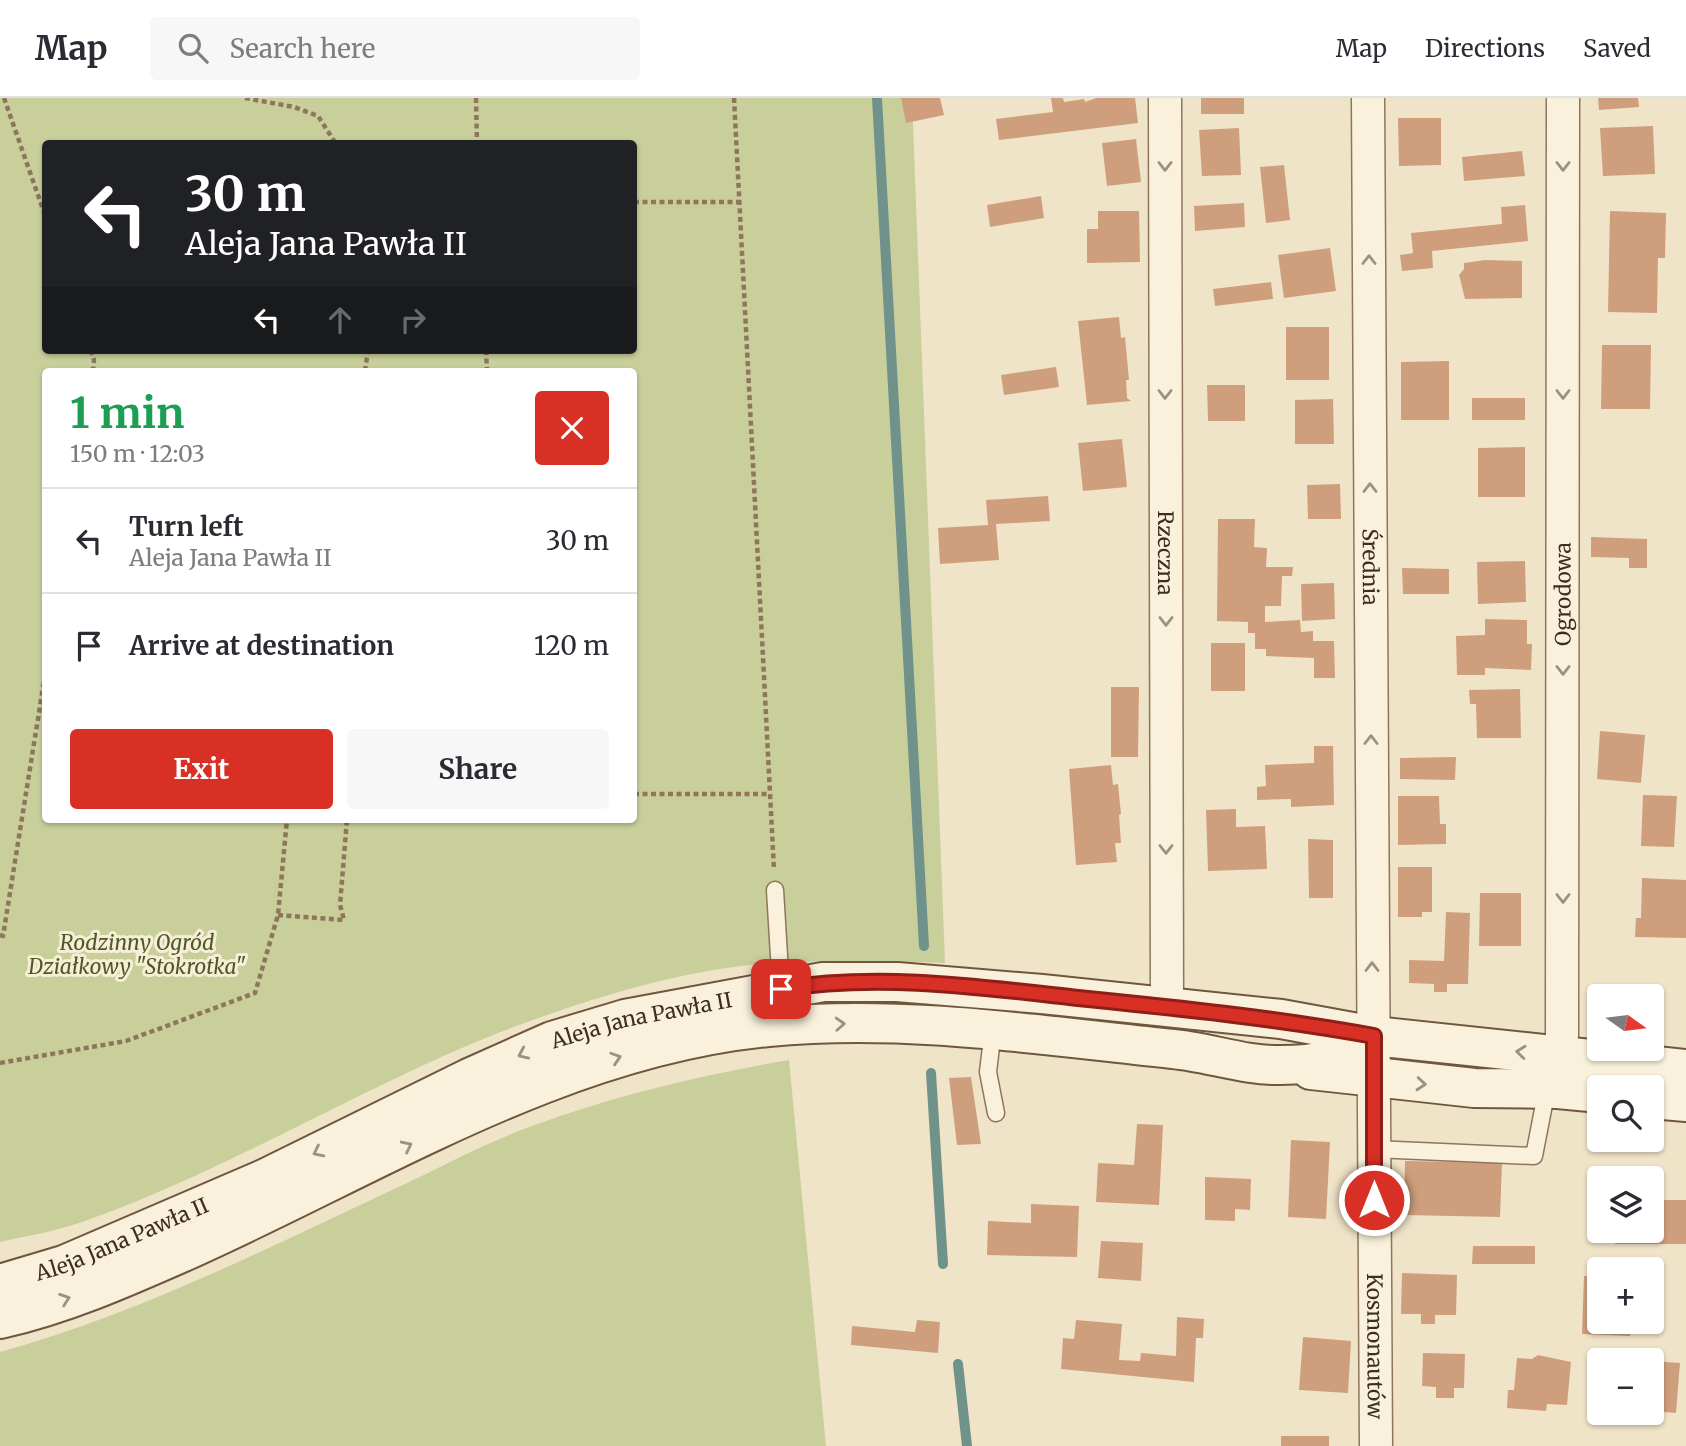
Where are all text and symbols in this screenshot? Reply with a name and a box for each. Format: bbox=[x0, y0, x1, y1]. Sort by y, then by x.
search box bbox=[150, 17, 640, 80]
text: Map bbox=[35, 28, 108, 69]
icon: search bbox=[174, 29, 212, 67]
text: Search here bbox=[230, 32, 375, 65]
text: Map bbox=[1336, 33, 1387, 64]
text: Directions bbox=[1425, 33, 1545, 64]
text: Saved bbox=[1583, 33, 1651, 64]
one-way arrow bbox=[1157, 161, 1173, 172]
one-way arrow bbox=[1555, 161, 1571, 172]
text: 30 m bbox=[185, 163, 306, 224]
icon: left bbox=[70, 168, 161, 259]
text: Aleja Jana Pawła II bbox=[185, 224, 467, 264]
one-way arrow bbox=[1361, 255, 1377, 265]
icon: left bbox=[248, 301, 286, 339]
icon: ahead bbox=[321, 301, 359, 339]
icon: right bbox=[394, 301, 432, 339]
text: 1 min bbox=[70, 387, 184, 439]
one-way arrow bbox=[1157, 389, 1173, 399]
one-way arrow bbox=[1555, 389, 1571, 399]
button: close bbox=[535, 391, 609, 465]
text: 150 m · 12:03 bbox=[70, 439, 205, 468]
one-way arrow bbox=[1362, 482, 1378, 493]
text: Turn left bbox=[129, 510, 243, 543]
street label: Rzeczna bbox=[1152, 511, 1180, 595]
icon: left bbox=[70, 522, 108, 560]
text: 30 m bbox=[546, 524, 609, 557]
street label: Średnia bbox=[1357, 528, 1385, 606]
street label: Ogrodowa bbox=[1549, 542, 1576, 646]
text: Aleja Jana Pawła II bbox=[129, 543, 332, 572]
one-way arrow bbox=[1158, 616, 1174, 627]
icon: arrive bbox=[70, 627, 108, 665]
text: Arrive at destination bbox=[129, 629, 394, 662]
text: 120 m bbox=[534, 629, 609, 662]
one-way arrow bbox=[1555, 665, 1571, 676]
button: Exit bbox=[70, 729, 333, 809]
button: Share bbox=[347, 729, 609, 809]
one-way arrow bbox=[1363, 734, 1379, 745]
one-way arrow bbox=[1158, 844, 1174, 854]
one-way arrow bbox=[1555, 893, 1571, 903]
park label: Rodzinny Ogród Działkowy "Stokrotka" bbox=[27, 929, 246, 980]
pin bbox=[751, 959, 811, 1019]
one-way arrow bbox=[1364, 962, 1380, 972]
icon: arrive bbox=[762, 970, 800, 1008]
north arrow bbox=[1587, 984, 1664, 1060]
map controls bbox=[1587, 984, 1664, 1425]
street label: Aleja Jana Pawła II bbox=[547, 986, 734, 1054]
one-way arrow bbox=[835, 1016, 846, 1031]
one-way arrow bbox=[1515, 1045, 1526, 1060]
one-way arrow bbox=[518, 1046, 530, 1060]
one-way arrow bbox=[610, 1052, 622, 1066]
button: search bbox=[1587, 1075, 1664, 1152]
one-way arrow bbox=[1416, 1076, 1427, 1091]
one-way arrow bbox=[400, 1141, 412, 1155]
one-way arrow bbox=[313, 1144, 325, 1158]
position arrow bbox=[1337, 1163, 1411, 1237]
button: layers bbox=[1587, 1166, 1664, 1243]
street label: Aleja Jana Pawła II bbox=[31, 1191, 212, 1287]
button: + bbox=[1587, 1257, 1664, 1334]
street label: Kosmonautów bbox=[1361, 1273, 1389, 1419]
one-way arrow bbox=[59, 1293, 71, 1307]
button: − bbox=[1587, 1348, 1664, 1425]

